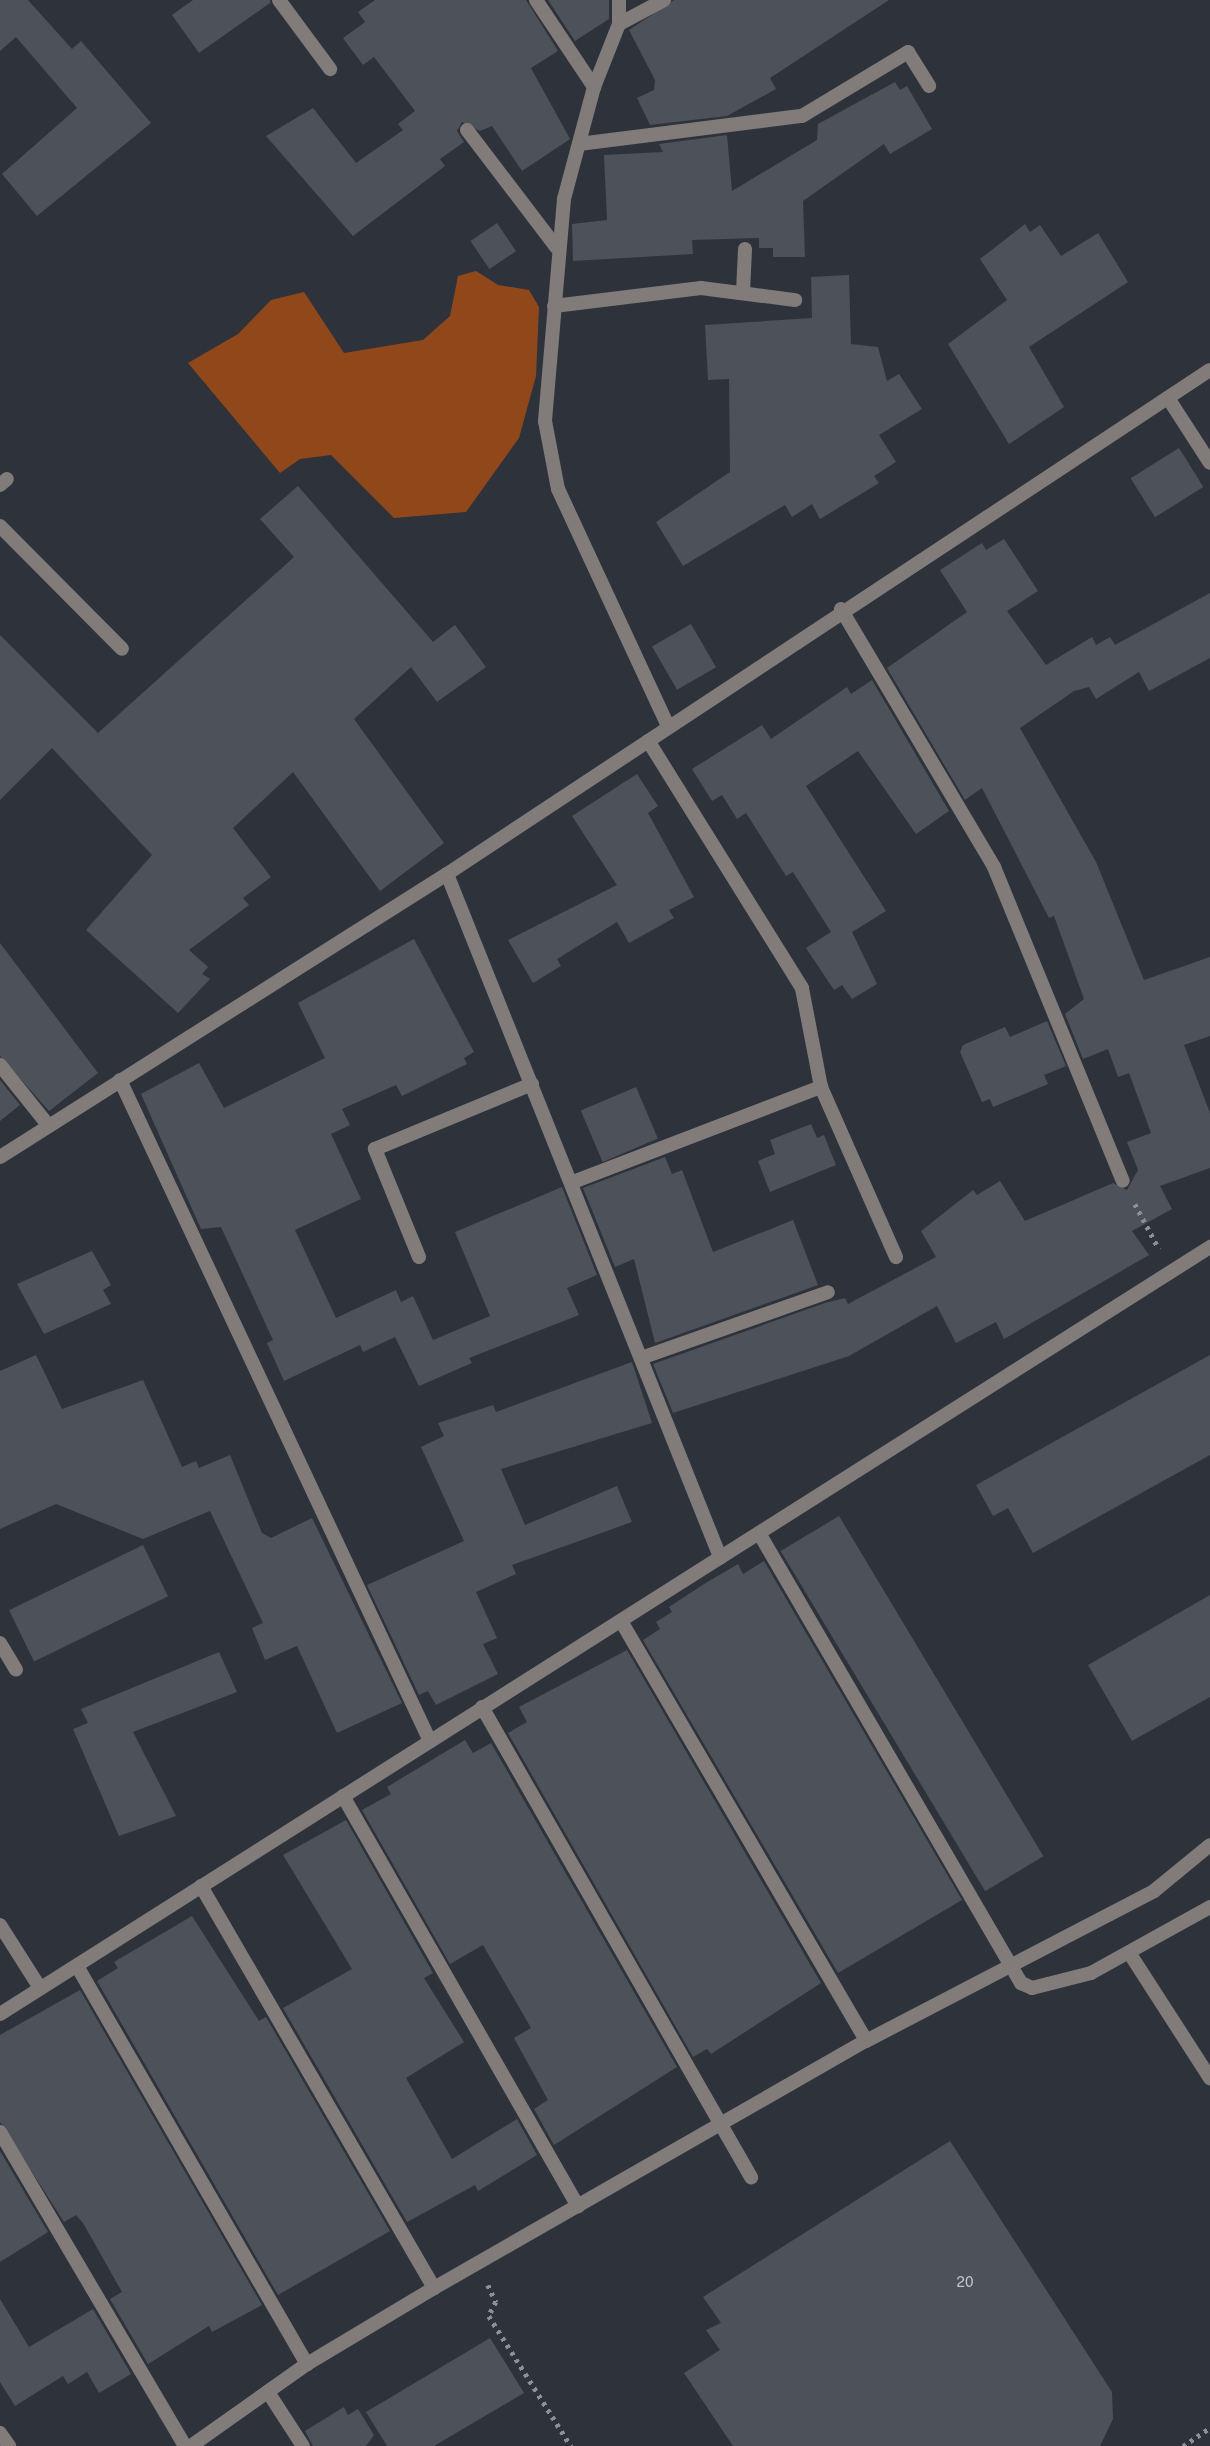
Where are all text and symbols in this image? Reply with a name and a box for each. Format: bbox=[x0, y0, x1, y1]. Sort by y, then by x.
house number: 20 bbox=[957, 2274, 973, 2290]

